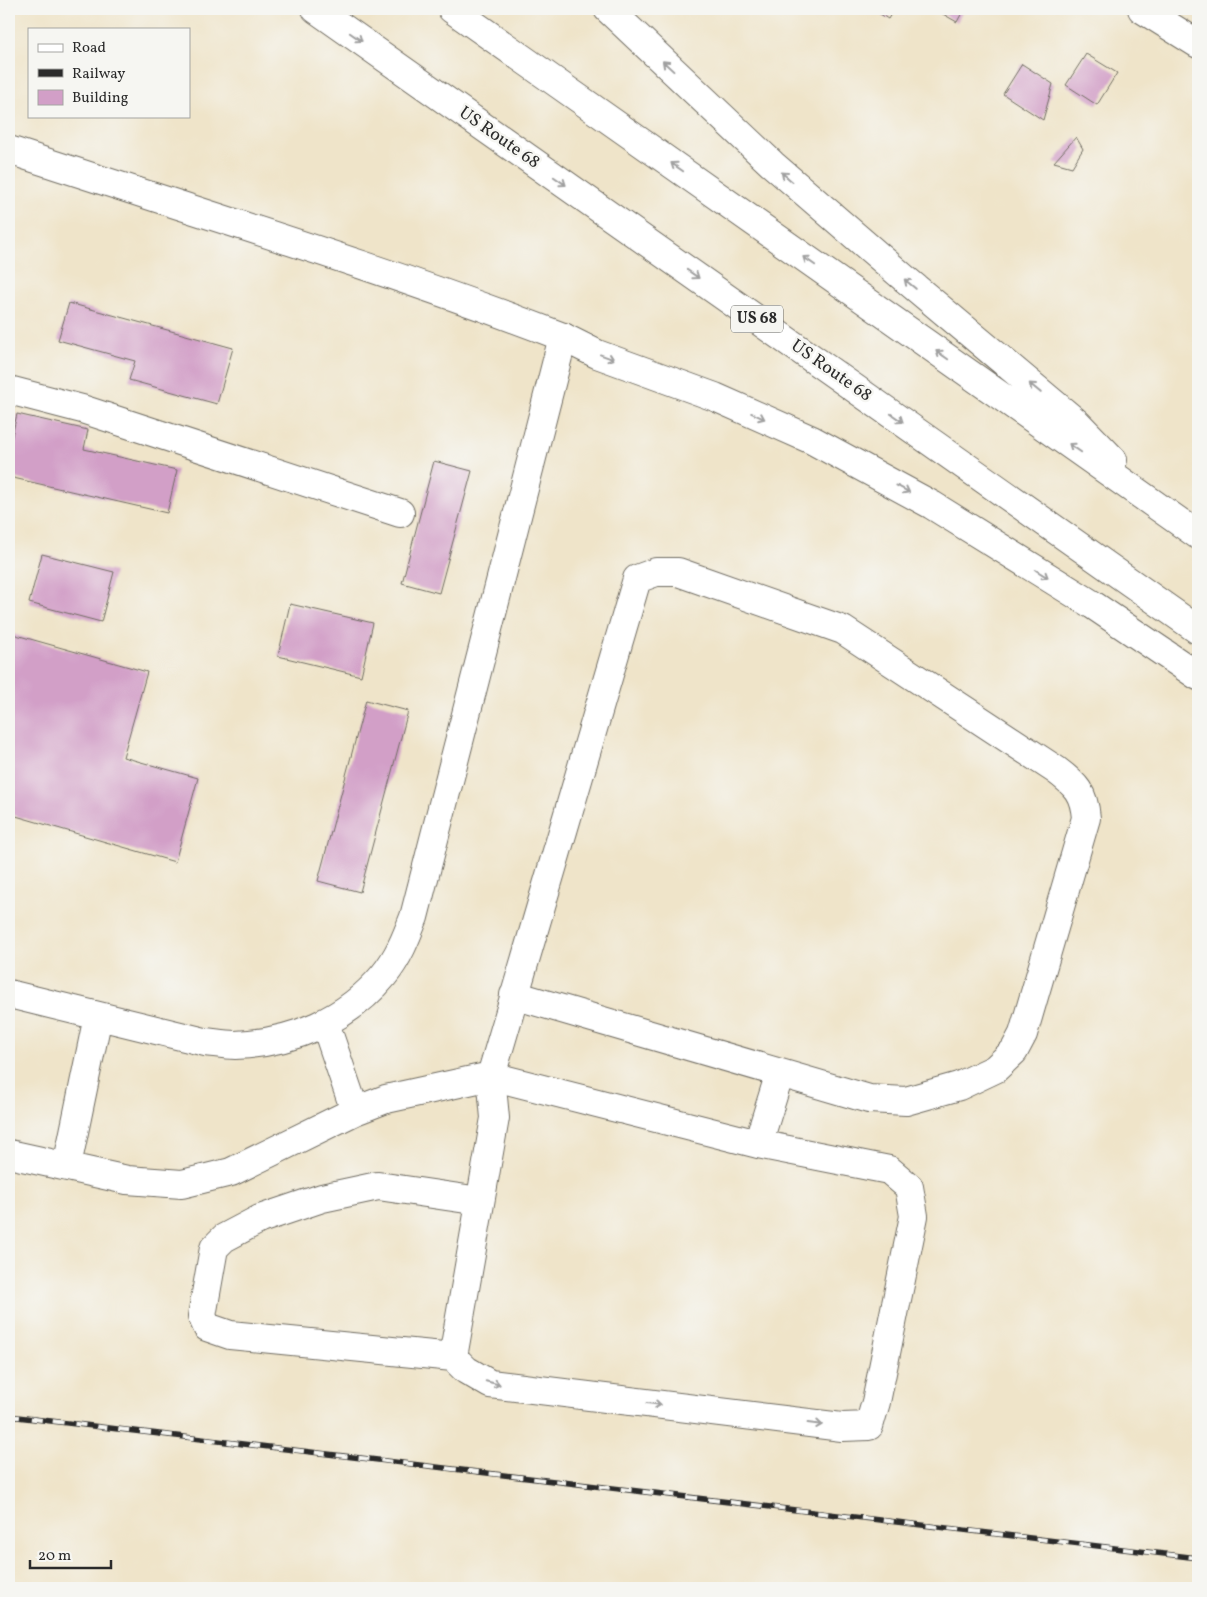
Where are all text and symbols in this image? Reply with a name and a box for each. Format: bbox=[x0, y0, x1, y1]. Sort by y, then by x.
legend bbox=[28, 28, 190, 118]
one-way arrow bbox=[349, 32, 363, 42]
text: Road bbox=[72, 38, 106, 59]
one-way arrow bbox=[662, 60, 675, 72]
text: Railway bbox=[72, 64, 125, 85]
text: Building bbox=[72, 88, 129, 109]
street label: US Route 68 bbox=[453, 101, 545, 175]
one-way arrow bbox=[670, 162, 684, 172]
one-way arrow bbox=[781, 172, 794, 183]
one-way arrow bbox=[553, 176, 567, 186]
one-way arrow bbox=[802, 256, 816, 266]
one-way arrow bbox=[686, 269, 700, 279]
one-way arrow bbox=[904, 278, 917, 289]
road number: US 68 bbox=[731, 306, 783, 332]
street label: US Route 68 bbox=[785, 334, 877, 408]
one-way arrow bbox=[935, 350, 949, 360]
one-way arrow bbox=[599, 353, 614, 362]
one-way arrow bbox=[1029, 382, 1042, 393]
one-way arrow bbox=[750, 412, 765, 422]
one-way arrow bbox=[890, 413, 904, 423]
one-way arrow bbox=[1068, 443, 1082, 453]
one-way arrow bbox=[896, 484, 911, 494]
one-way arrow bbox=[1035, 569, 1049, 579]
one-way arrow bbox=[485, 1379, 501, 1388]
one-way arrow bbox=[646, 1399, 662, 1409]
one-way arrow bbox=[807, 1419, 823, 1429]
scale bar bbox=[30, 1537, 111, 1569]
text: 20 m bbox=[38, 1546, 71, 1567]

